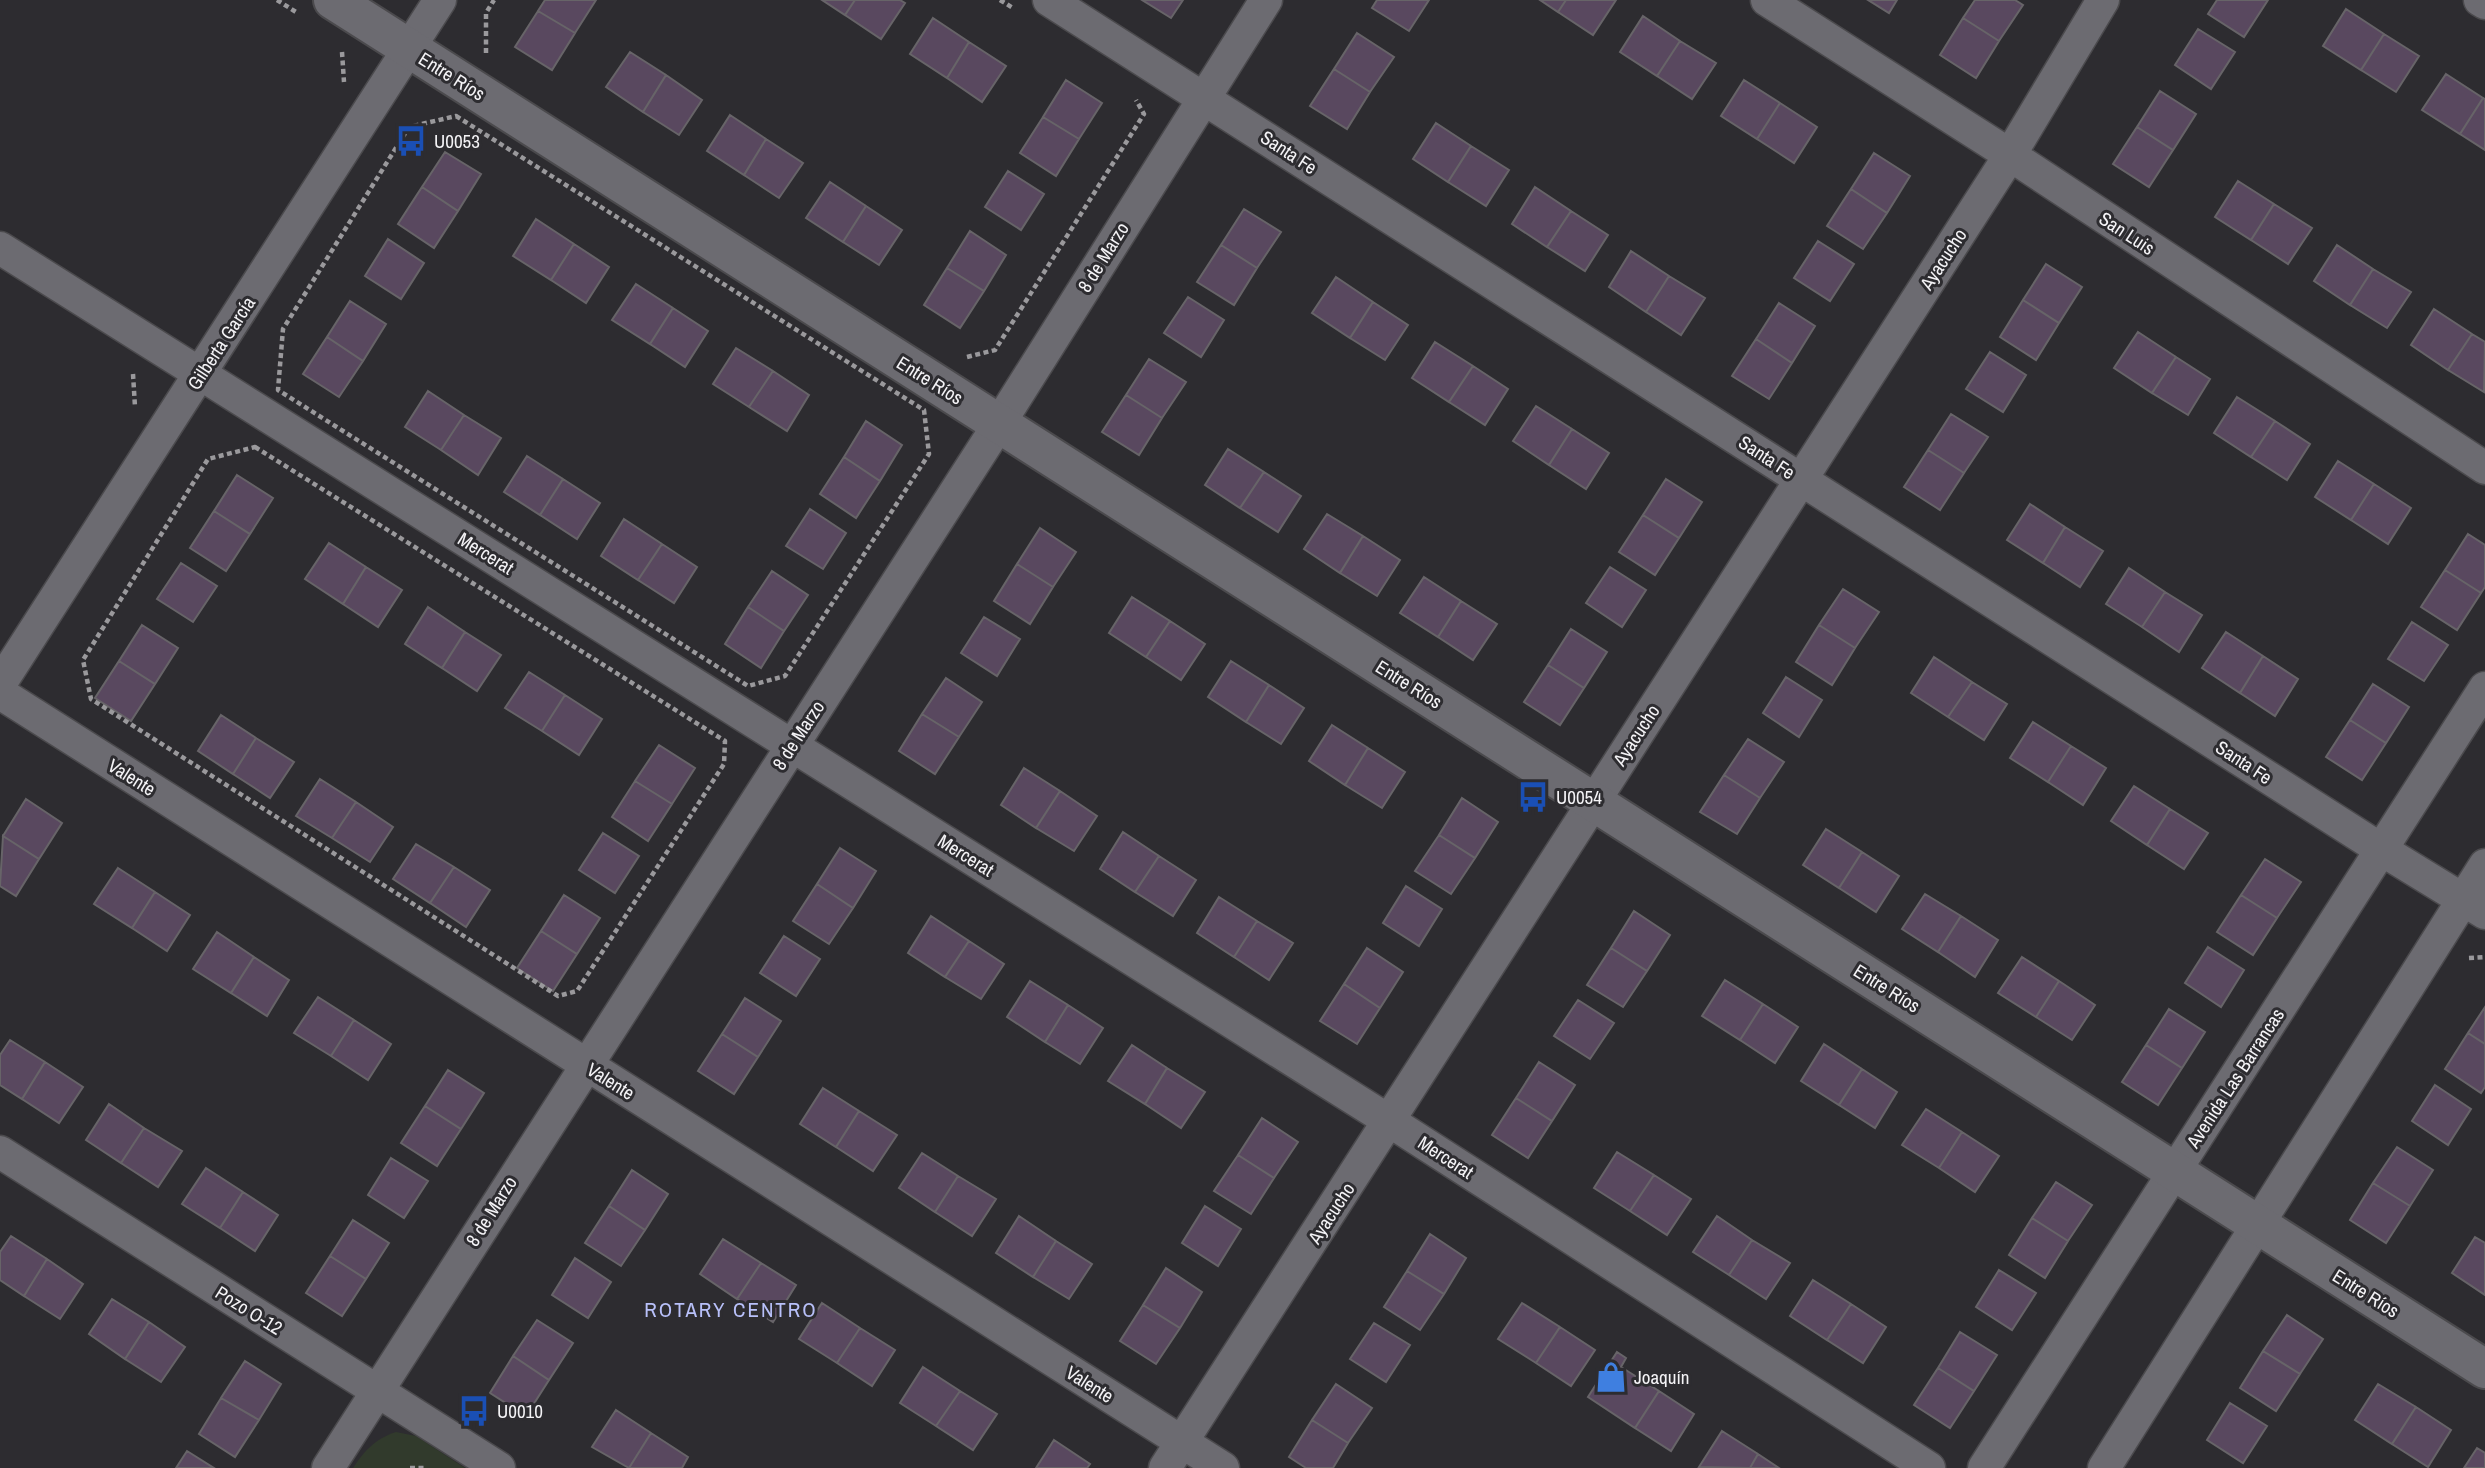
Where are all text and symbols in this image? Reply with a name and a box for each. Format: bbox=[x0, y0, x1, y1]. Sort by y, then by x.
street label: Entre Ríos bbox=[414, 45, 490, 107]
bus stop icon: U0053 bbox=[394, 124, 428, 158]
street label: Santa Fe bbox=[1256, 124, 1322, 180]
place label: U0053 bbox=[434, 128, 480, 154]
street label: San Luis bbox=[2094, 205, 2160, 261]
street label: 8 de Marzo bbox=[1071, 217, 1135, 297]
street label: Ayacucho bbox=[1913, 223, 1972, 295]
street label: Gilberta García bbox=[181, 291, 261, 395]
street label: Entre Ríos bbox=[892, 349, 968, 411]
street label: Santa Fe bbox=[1734, 429, 1800, 485]
street label: Mercerat bbox=[453, 526, 520, 581]
street label: Entre Ríos bbox=[1371, 653, 1447, 715]
street label: 8 de Marzo bbox=[766, 695, 830, 775]
street label: Ayacucho bbox=[1606, 699, 1665, 771]
street label: Santa Fe bbox=[2211, 734, 2277, 790]
street label: Valente bbox=[103, 752, 161, 802]
bus stop icon: U0054 bbox=[1516, 780, 1550, 814]
place label: U0054 bbox=[1556, 784, 1602, 810]
street label: Mercerat bbox=[933, 828, 1000, 883]
street label: Entre Ríos bbox=[1849, 957, 1925, 1019]
street label: Avenida Las Barrancas bbox=[2180, 1003, 2290, 1154]
street label: Valente bbox=[582, 1056, 640, 1106]
street label: Mercerat bbox=[1413, 1129, 1479, 1185]
street label: 8 de Marzo bbox=[459, 1171, 523, 1251]
street label: Ayacucho bbox=[1301, 1177, 1360, 1249]
street label: Entre Ríos bbox=[2328, 1262, 2404, 1324]
street label: Pozo O-12 bbox=[211, 1279, 287, 1341]
district label: ROTARY CENTRO bbox=[644, 1295, 818, 1324]
street label: Valente bbox=[1061, 1359, 1119, 1409]
shop icon: Joaquín bbox=[1594, 1360, 1628, 1394]
place label: Joaquín bbox=[1634, 1364, 1689, 1390]
bus stop icon: U0010 bbox=[457, 1394, 491, 1428]
place label: U0010 bbox=[497, 1398, 543, 1424]

